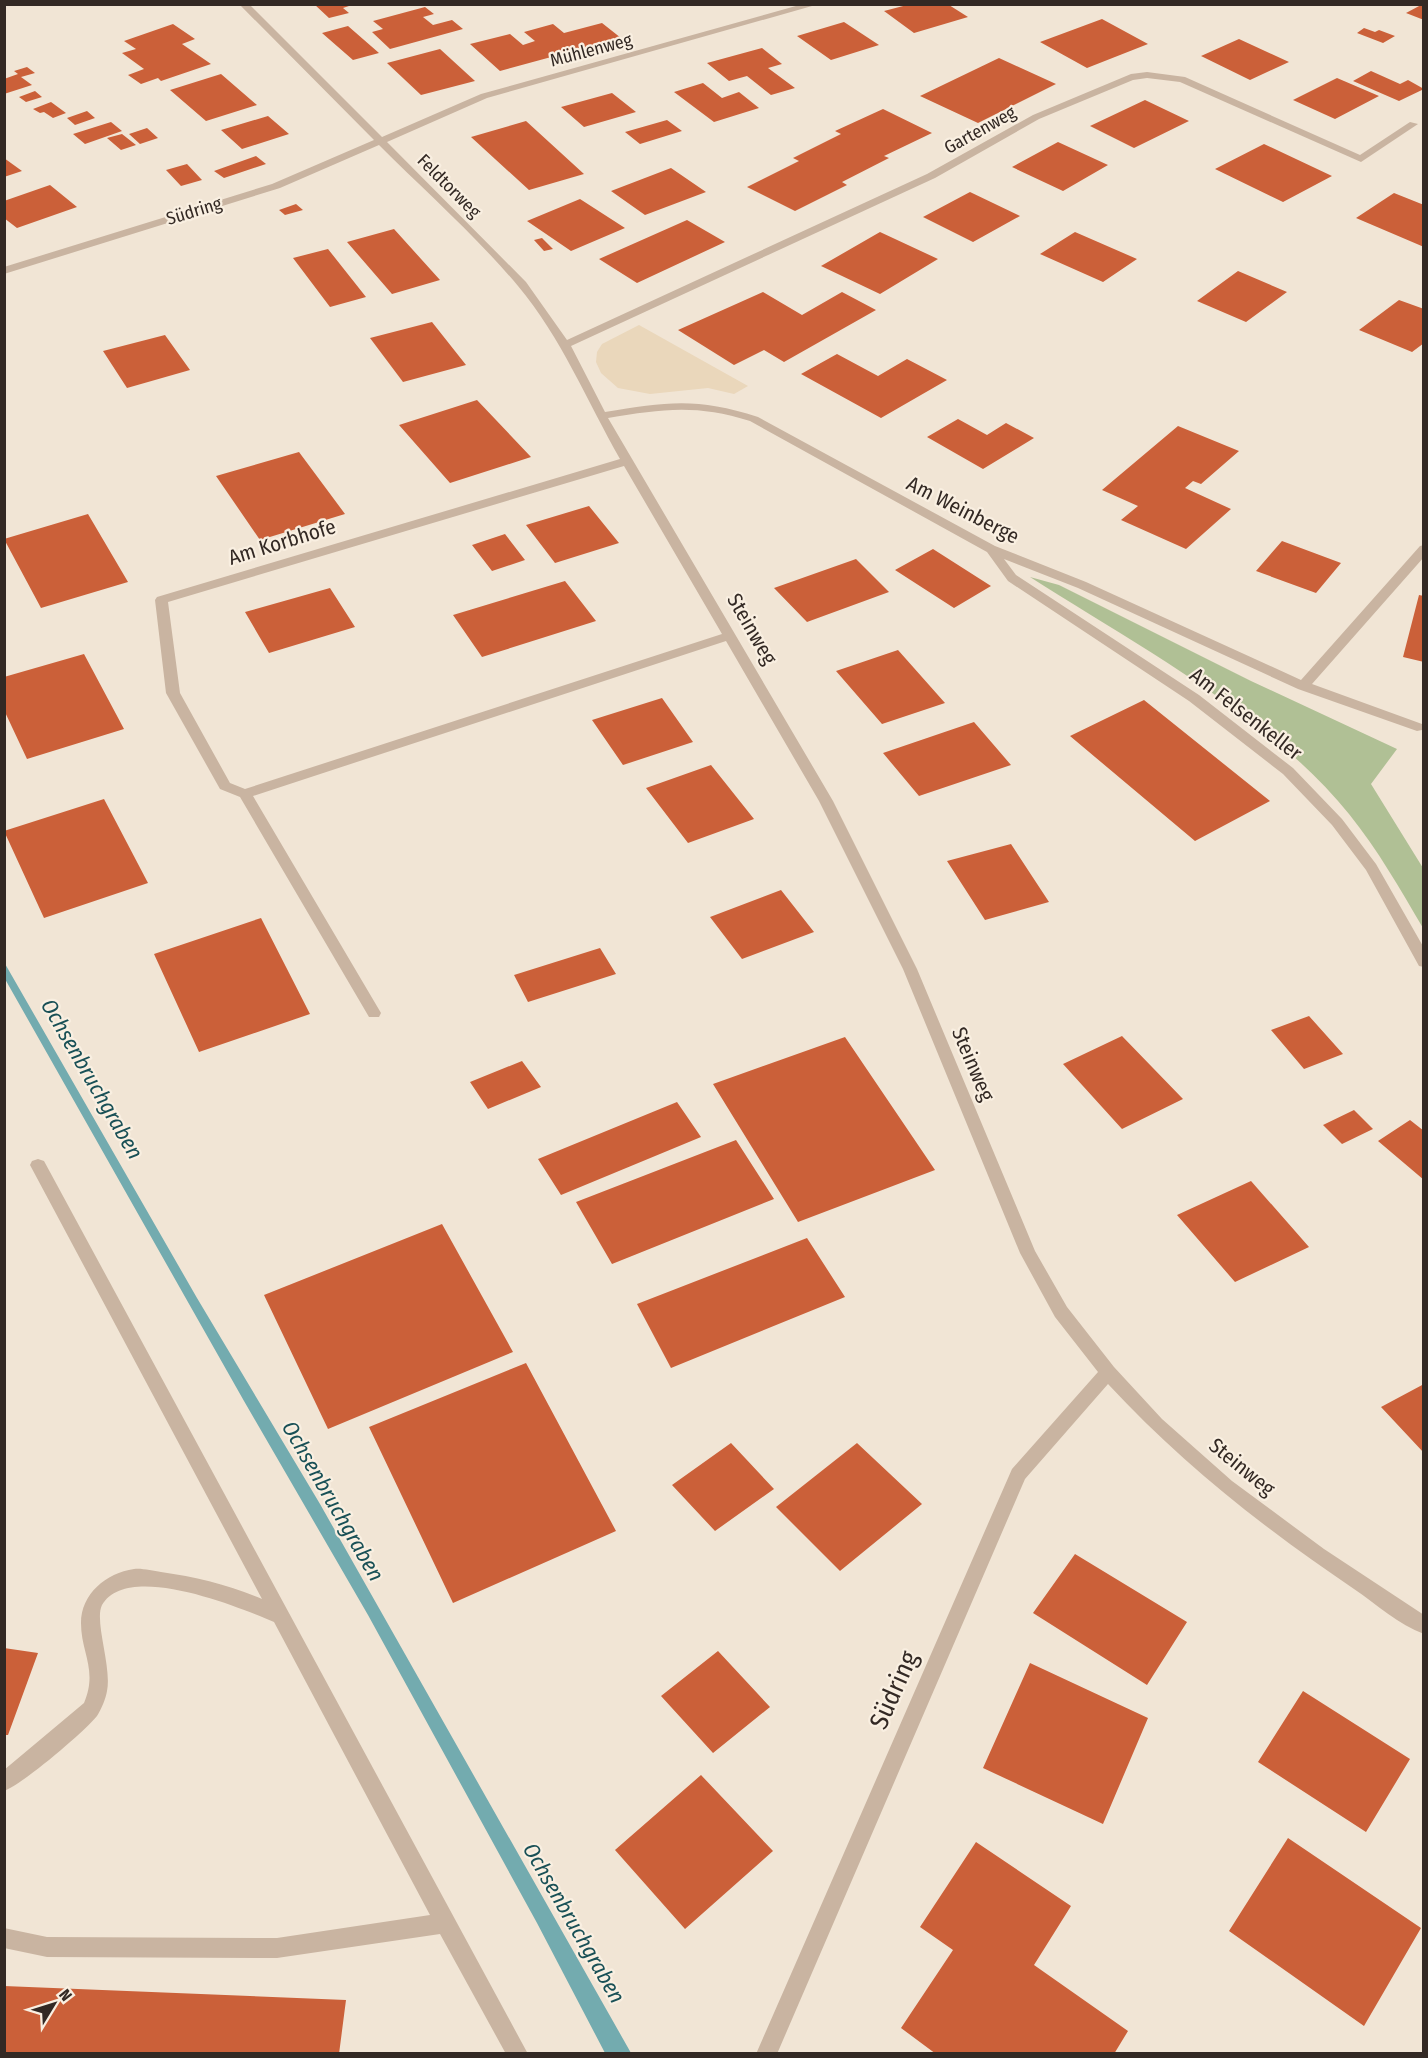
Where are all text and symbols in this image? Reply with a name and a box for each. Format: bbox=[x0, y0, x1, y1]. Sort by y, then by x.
street label: Mühlenweg bbox=[548, 28, 635, 71]
street label: Gartenweg bbox=[940, 101, 1020, 159]
street label: Feldtorweg bbox=[413, 150, 486, 223]
street label: Südring bbox=[164, 192, 225, 230]
street label: Am Weinberge bbox=[902, 471, 1024, 549]
street label: Am Korbhofe bbox=[225, 513, 339, 571]
street label: Steinweg bbox=[721, 589, 783, 669]
street label: Am Felsenkeller bbox=[1185, 662, 1308, 766]
water label: Ochsenbruchgraben bbox=[35, 994, 149, 1164]
street label: Steinweg bbox=[946, 1023, 1000, 1105]
water label: Ochsenbruchgraben bbox=[276, 1416, 390, 1586]
street label: Steinweg bbox=[1204, 1432, 1280, 1502]
street label: Südring bbox=[863, 1646, 925, 1734]
water label: Ochsenbruchgraben bbox=[517, 1838, 631, 2008]
north arrow bbox=[24, 1974, 84, 2034]
text: N bbox=[55, 1985, 76, 2005]

